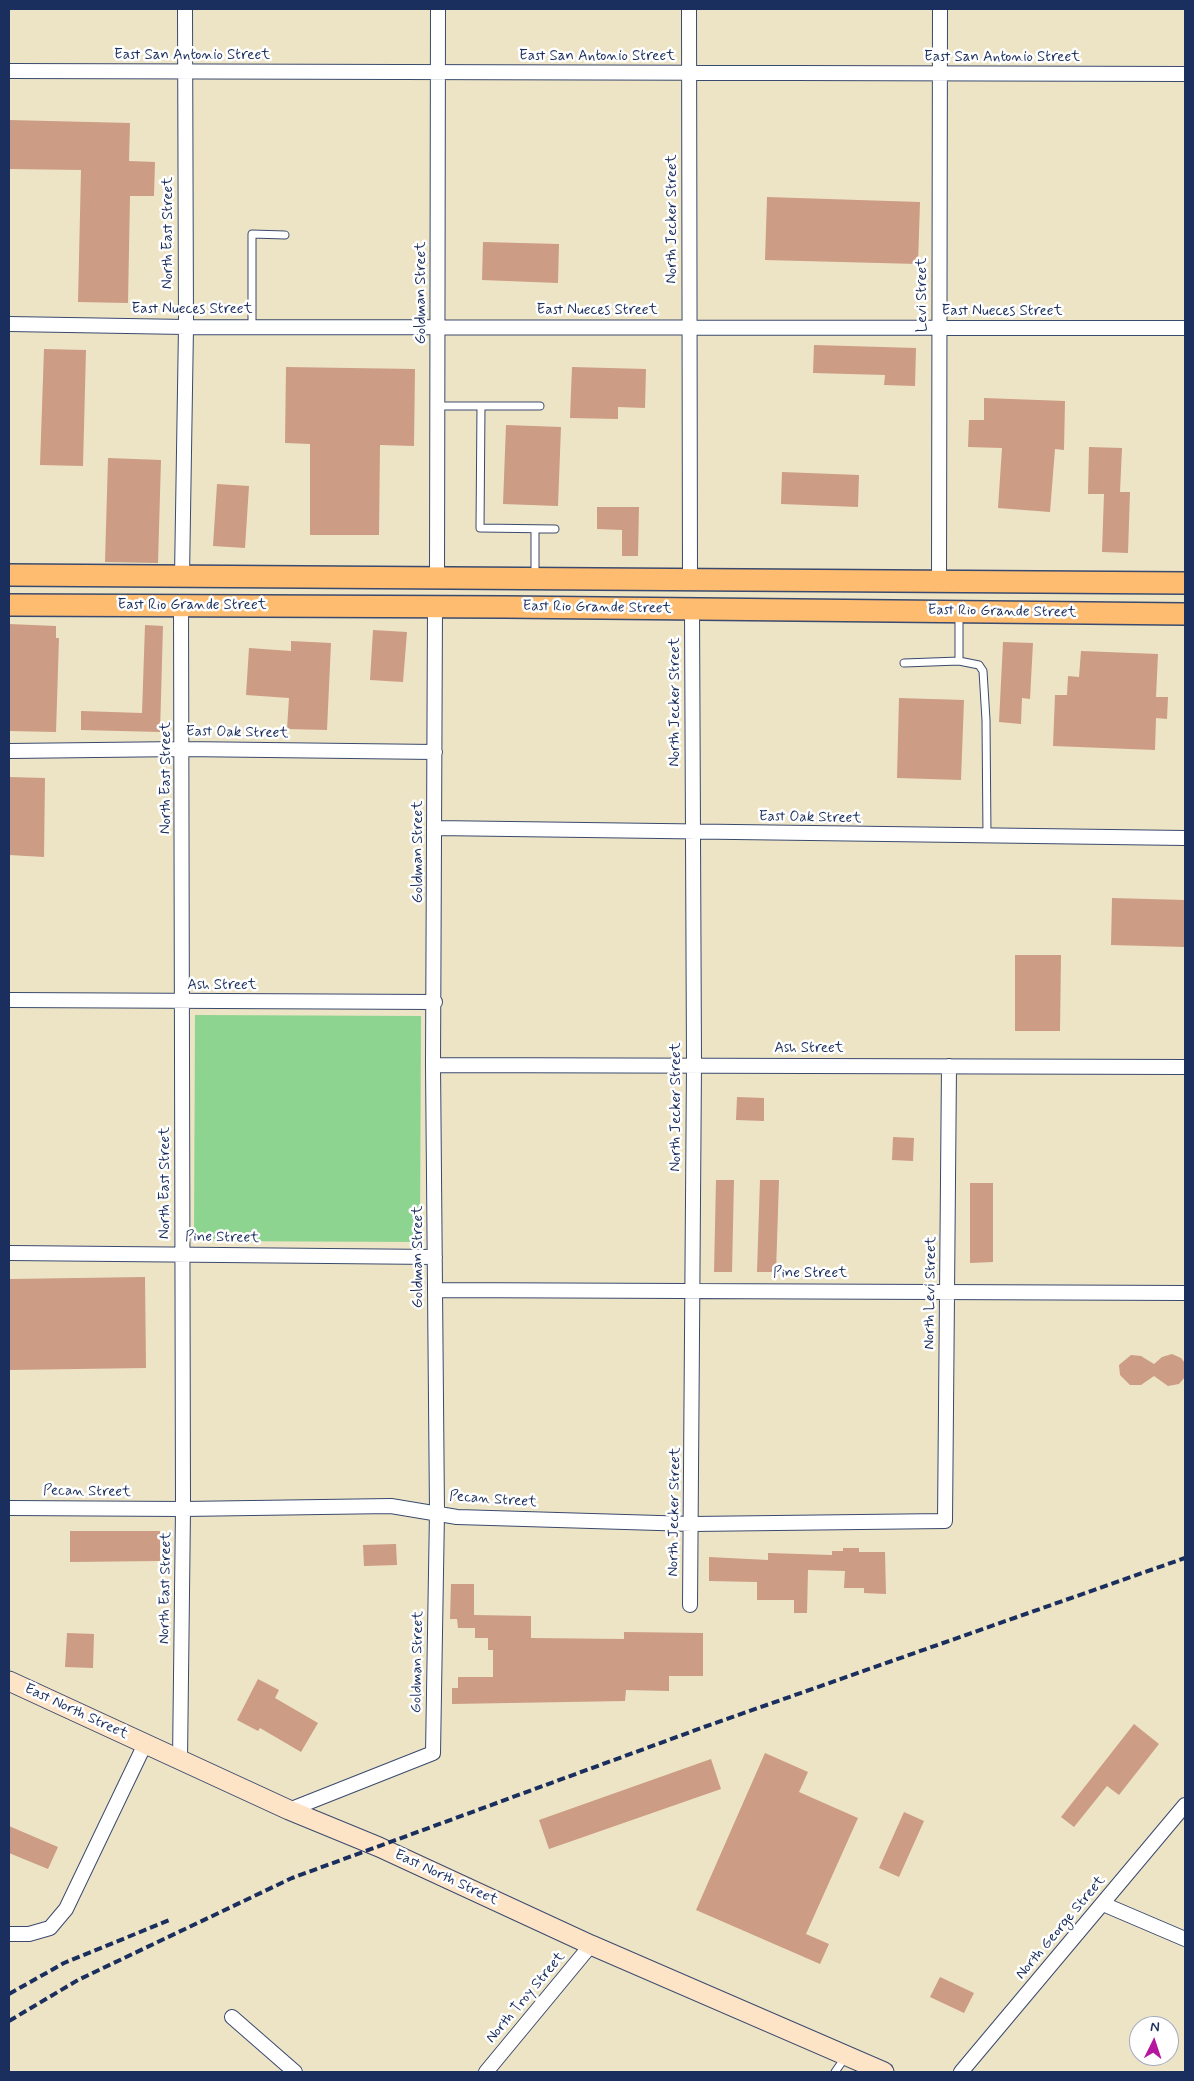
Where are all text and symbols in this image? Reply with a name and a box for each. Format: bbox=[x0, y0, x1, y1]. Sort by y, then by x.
street label: East San Antonio Street bbox=[114, 47, 270, 65]
street label: East San Antonio Street bbox=[519, 48, 675, 66]
street label: East San Antonio Street bbox=[924, 49, 1080, 67]
street label: North Jecker Street bbox=[664, 154, 682, 284]
street label: North East Street bbox=[160, 177, 178, 289]
street label: Goldman Street bbox=[413, 242, 431, 344]
street label: Levi Street bbox=[914, 258, 932, 332]
street label: East Nueces Street bbox=[132, 301, 252, 319]
street label: East Nueces Street bbox=[537, 302, 657, 320]
street label: East Nueces Street bbox=[942, 303, 1062, 321]
street label: East Rio Grande Street bbox=[117, 597, 267, 615]
street label: East Rio Grande Street bbox=[522, 598, 672, 618]
street label: East Rio Grande Street bbox=[927, 602, 1077, 622]
street label: North Jecker Street bbox=[667, 637, 685, 767]
street label: North East Street bbox=[158, 722, 176, 834]
street label: East Oak Street bbox=[186, 723, 288, 743]
street label: Goldman Street bbox=[410, 801, 428, 903]
street label: East Oak Street bbox=[759, 808, 861, 828]
street label: Ash Street bbox=[187, 977, 257, 995]
street label: Ash Street bbox=[774, 1040, 844, 1058]
street label: North Jecker Street bbox=[668, 1042, 686, 1172]
street label: North East Street bbox=[157, 1127, 175, 1239]
street label: Goldman Street bbox=[410, 1206, 428, 1308]
street label: Pine Street bbox=[185, 1228, 259, 1248]
street label: North Levi Street bbox=[921, 1236, 941, 1350]
street label: Pine Street bbox=[773, 1265, 847, 1283]
street label: North Jecker Street bbox=[665, 1447, 685, 1577]
street label: Pecan Street bbox=[43, 1482, 131, 1502]
street label: Pecan Street bbox=[449, 1488, 537, 1512]
street label: North East Street bbox=[156, 1532, 176, 1644]
street label: Goldman Street bbox=[408, 1611, 428, 1713]
street label: East North Street bbox=[21, 1680, 131, 1744]
street label: East North Street bbox=[391, 1846, 501, 1910]
street label: North George Street bbox=[1012, 1872, 1110, 1984]
street label: North Troy Street bbox=[483, 1949, 569, 2047]
north arrow bbox=[1129, 2016, 1179, 2066]
text: N bbox=[1150, 2018, 1160, 2036]

